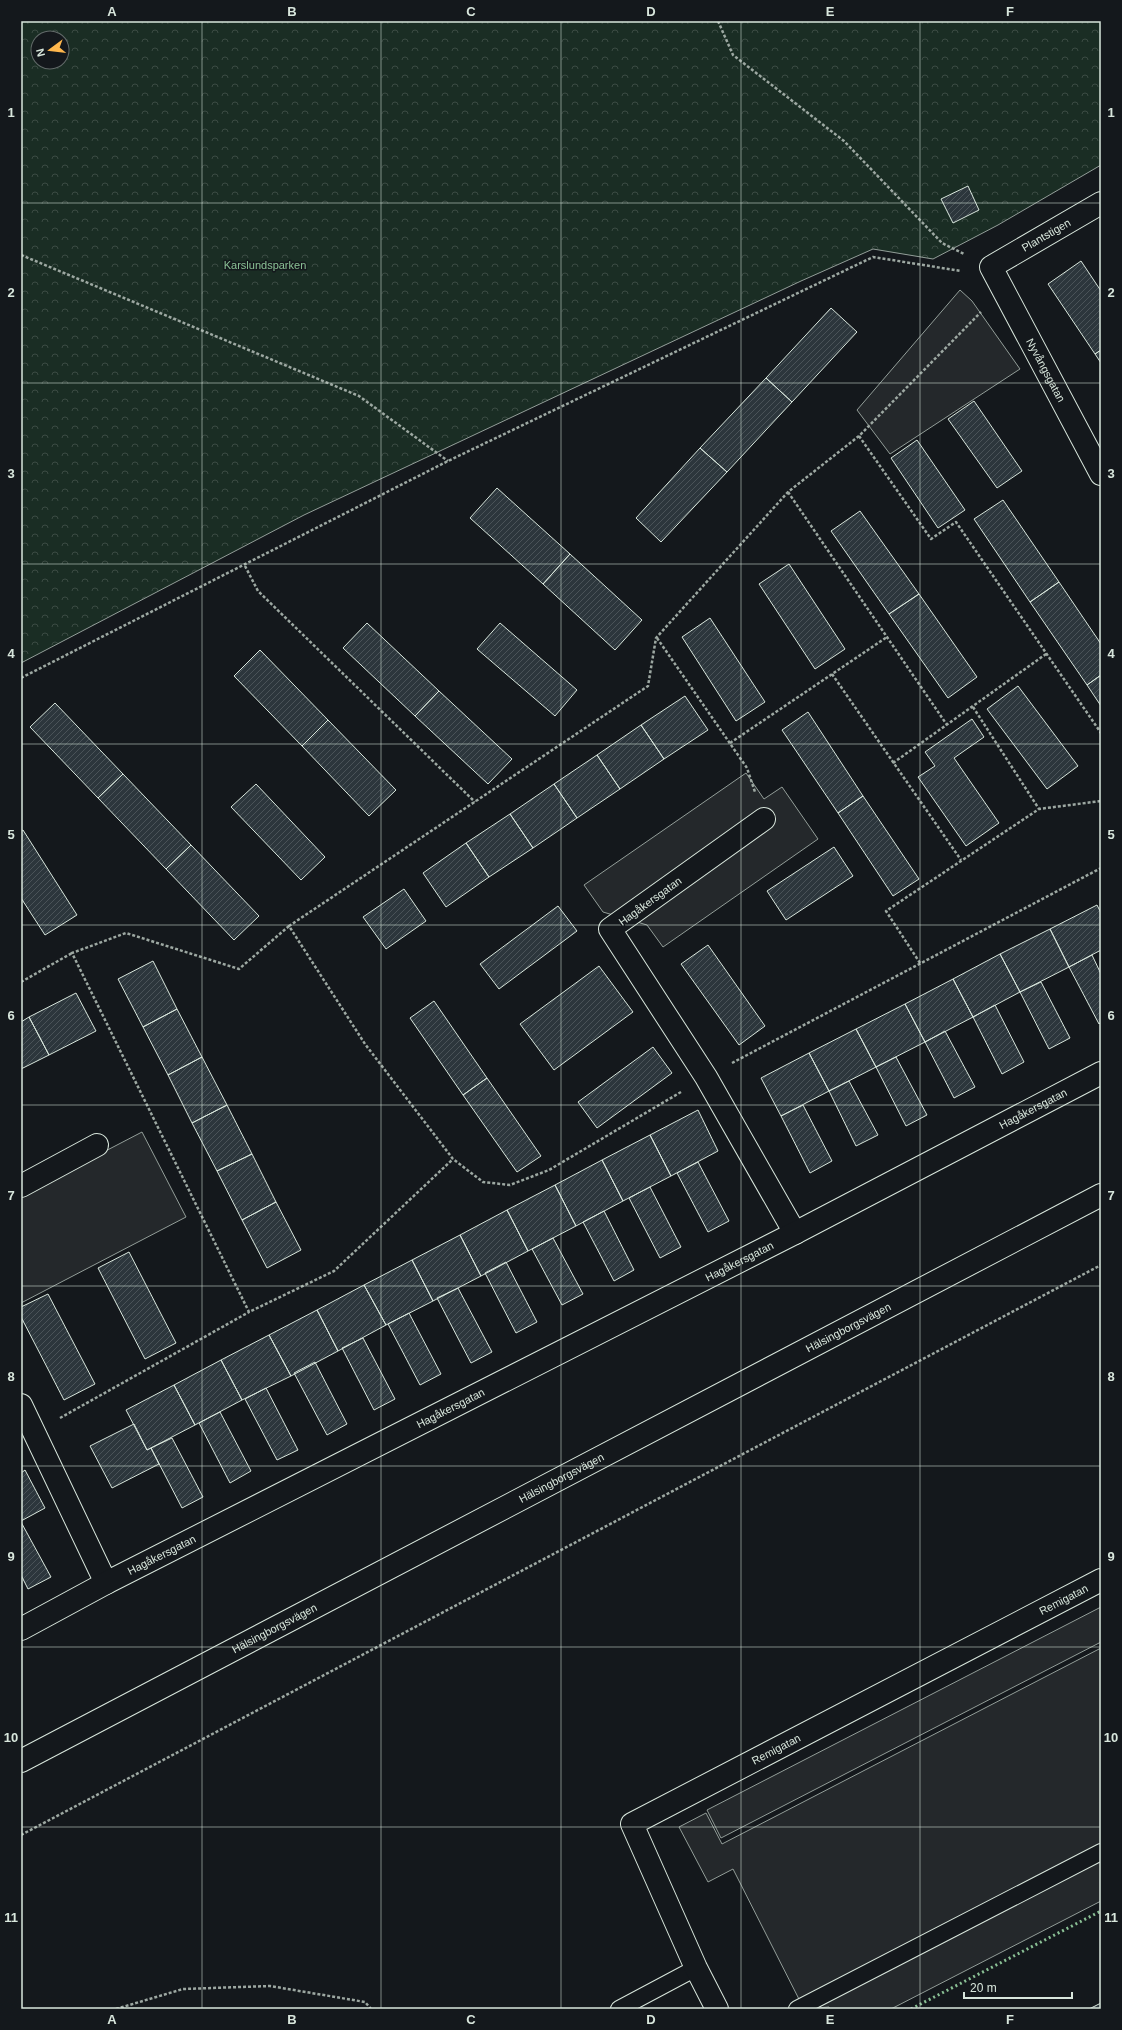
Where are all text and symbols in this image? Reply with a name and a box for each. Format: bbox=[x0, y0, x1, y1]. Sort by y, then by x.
text: A bbox=[107, 4, 117, 19]
text: B bbox=[287, 4, 297, 19]
text: C bbox=[466, 4, 476, 19]
text: D bbox=[646, 4, 656, 19]
text: E bbox=[826, 4, 835, 19]
text: F bbox=[1006, 4, 1014, 19]
north arrow bbox=[30, 30, 70, 70]
text: N bbox=[34, 47, 47, 58]
text: 1 bbox=[7, 105, 15, 120]
text: 1 bbox=[1107, 105, 1115, 120]
street label: Plantstigen bbox=[1019, 216, 1073, 254]
park label: Karslundsparken bbox=[224, 259, 306, 271]
text: 2 bbox=[7, 285, 15, 300]
text: 2 bbox=[1107, 285, 1115, 300]
street label: Nyvångsgatan bbox=[1024, 336, 1068, 404]
text: 3 bbox=[7, 466, 15, 481]
text: 3 bbox=[1107, 466, 1115, 481]
text: 4 bbox=[7, 646, 15, 661]
text: 4 bbox=[1107, 646, 1115, 661]
text: 5 bbox=[7, 827, 15, 842]
text: 5 bbox=[1107, 827, 1115, 842]
street label: Hagåkersgatan bbox=[616, 874, 684, 928]
text: 6 bbox=[7, 1008, 15, 1023]
text: 6 bbox=[1107, 1008, 1115, 1023]
street label: Hagåkersgatan bbox=[997, 1086, 1069, 1131]
text: 7 bbox=[7, 1188, 15, 1203]
text: 7 bbox=[1107, 1188, 1115, 1203]
street label: Hagåkersgatan bbox=[703, 1239, 775, 1284]
street label: Hälsingborgsvägen bbox=[804, 1300, 893, 1355]
text: 8 bbox=[7, 1369, 15, 1384]
text: 8 bbox=[1107, 1369, 1115, 1384]
street label: Hagåkersgatan bbox=[414, 1386, 486, 1430]
street label: Hälsingborgsvägen bbox=[517, 1451, 606, 1505]
street label: Hagåkersgatan bbox=[126, 1532, 198, 1577]
text: 9 bbox=[7, 1549, 15, 1564]
text: 9 bbox=[1107, 1549, 1115, 1564]
street label: Remigatan bbox=[1037, 1582, 1090, 1617]
street label: Hälsingborgsvägen bbox=[230, 1601, 319, 1655]
text: 10 bbox=[4, 1730, 18, 1745]
text: 10 bbox=[1104, 1730, 1118, 1745]
street label: Remigatan bbox=[750, 1731, 802, 1767]
text: 11 bbox=[4, 1910, 18, 1925]
text: 11 bbox=[1104, 1910, 1118, 1925]
scale bar bbox=[964, 1974, 1072, 2000]
text: 20 m bbox=[970, 1981, 997, 1995]
text: A bbox=[107, 2012, 117, 2027]
text: B bbox=[287, 2012, 297, 2027]
text: C bbox=[466, 2012, 476, 2027]
text: D bbox=[646, 2012, 656, 2027]
text: E bbox=[826, 2012, 835, 2027]
text: F bbox=[1006, 2012, 1014, 2027]

